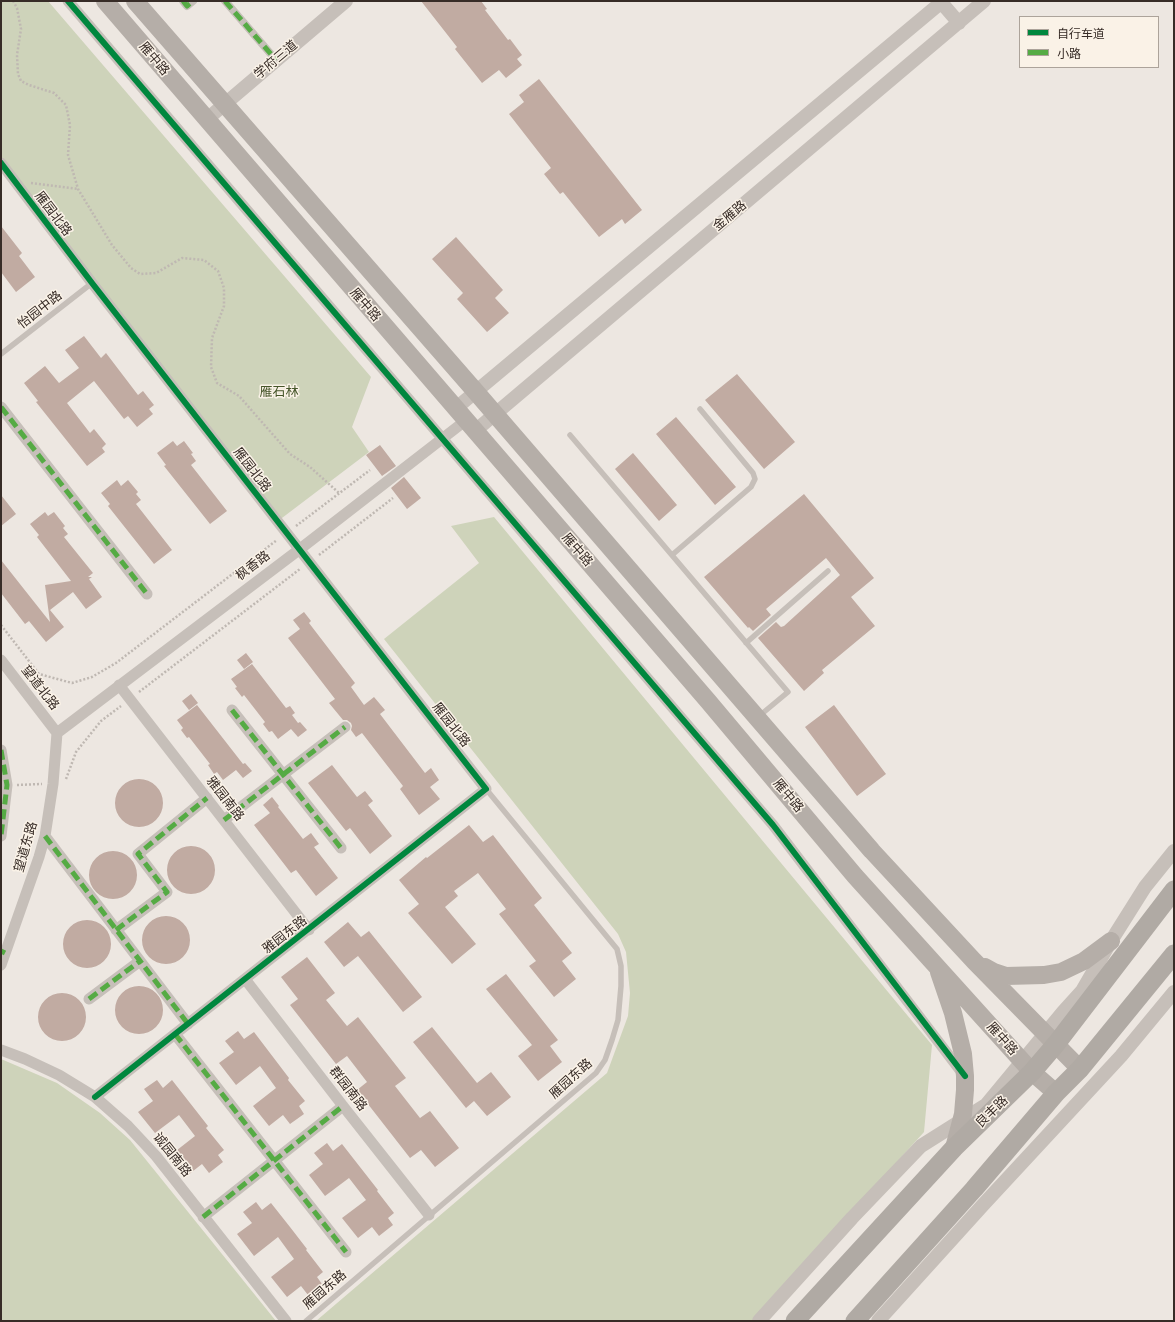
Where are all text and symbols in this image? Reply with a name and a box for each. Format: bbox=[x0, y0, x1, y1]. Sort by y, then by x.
legend bbox=[1019, 16, 1159, 68]
text: 自行车道 bbox=[1057, 27, 1105, 41]
street label: 学府三道 bbox=[251, 37, 301, 83]
street label: 雁中路 bbox=[135, 39, 173, 79]
text: 小路 bbox=[1057, 47, 1081, 61]
street label: 雁园北路 bbox=[31, 189, 75, 239]
street label: 金雁路 bbox=[710, 197, 750, 235]
street label: 雁中路 bbox=[346, 285, 384, 325]
street label: 怡园中路 bbox=[15, 288, 65, 332]
park label: 雁石林 bbox=[260, 384, 298, 400]
street label: 雁园北路 bbox=[230, 445, 274, 495]
street label: 雁中路 bbox=[558, 530, 596, 570]
street label: 枫香路 bbox=[233, 548, 273, 584]
street label: 望道北路 bbox=[18, 663, 62, 713]
street label: 雁园北路 bbox=[429, 700, 473, 750]
street label: 雅园南路 bbox=[203, 774, 247, 824]
street label: 雁中路 bbox=[769, 776, 807, 816]
street label: 望道东路 bbox=[11, 820, 41, 874]
street label: 雅园东路 bbox=[260, 913, 310, 957]
street label: 雁中路 bbox=[983, 1019, 1021, 1059]
street label: 雁园东路 bbox=[546, 1056, 596, 1102]
street label: 群园南路 bbox=[326, 1064, 370, 1114]
street label: 良丰路 bbox=[973, 1093, 1011, 1131]
street label: 诚园南路 bbox=[150, 1130, 194, 1180]
street label: 雁园东路 bbox=[300, 1267, 350, 1313]

